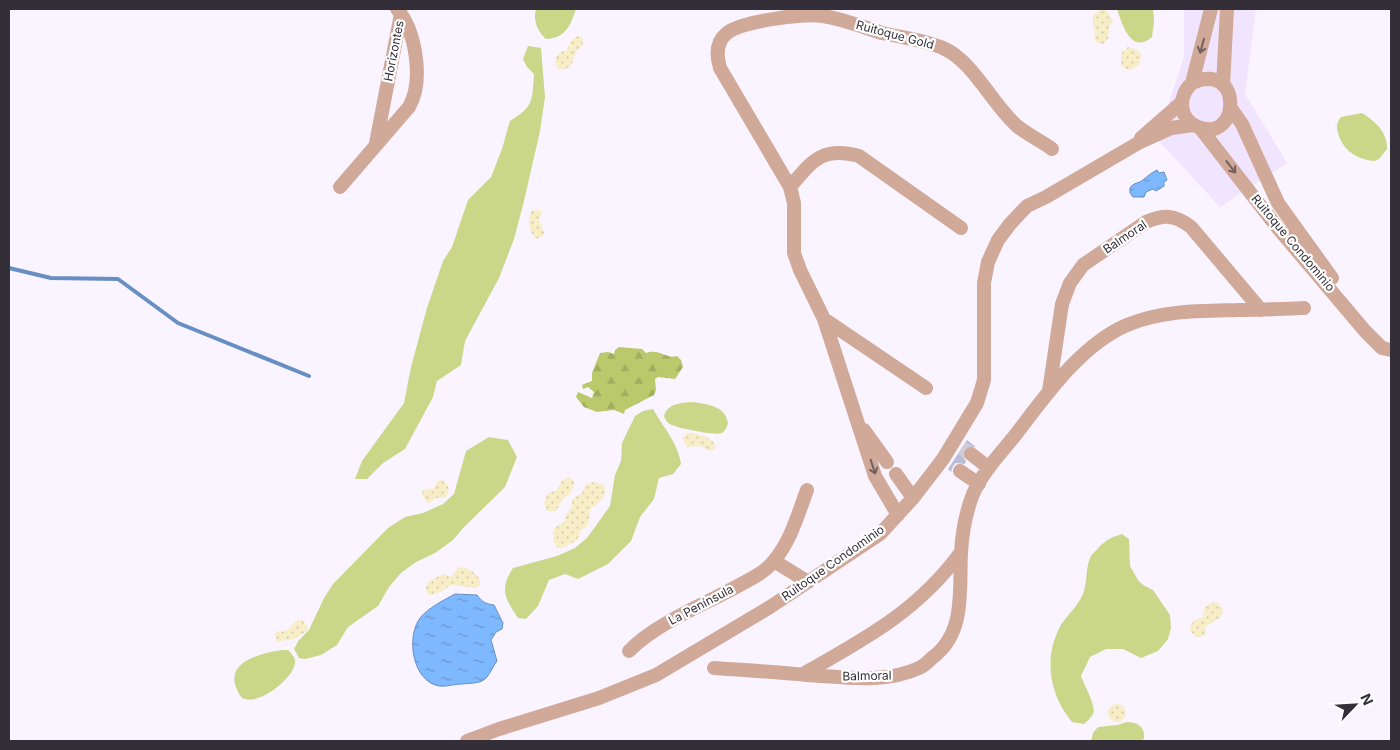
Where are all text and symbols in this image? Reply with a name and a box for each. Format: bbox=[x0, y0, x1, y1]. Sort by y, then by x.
street label: Ruitoque Gold bbox=[855, 17, 936, 52]
street label: Horizontes bbox=[380, 19, 407, 83]
one-way arrow bbox=[1196, 37, 1206, 53]
one-way arrow bbox=[1226, 160, 1237, 173]
street label: Ruitoque Condominio bbox=[1249, 191, 1338, 294]
street label: Balmoral bbox=[1100, 217, 1149, 257]
one-way arrow bbox=[868, 459, 878, 475]
street label: Ruitoque Condominio bbox=[779, 522, 887, 604]
street label: La Península bbox=[666, 581, 736, 628]
street label: Balmoral bbox=[842, 668, 892, 683]
north arrow bbox=[1330, 680, 1380, 730]
text: N bbox=[1357, 691, 1377, 708]

